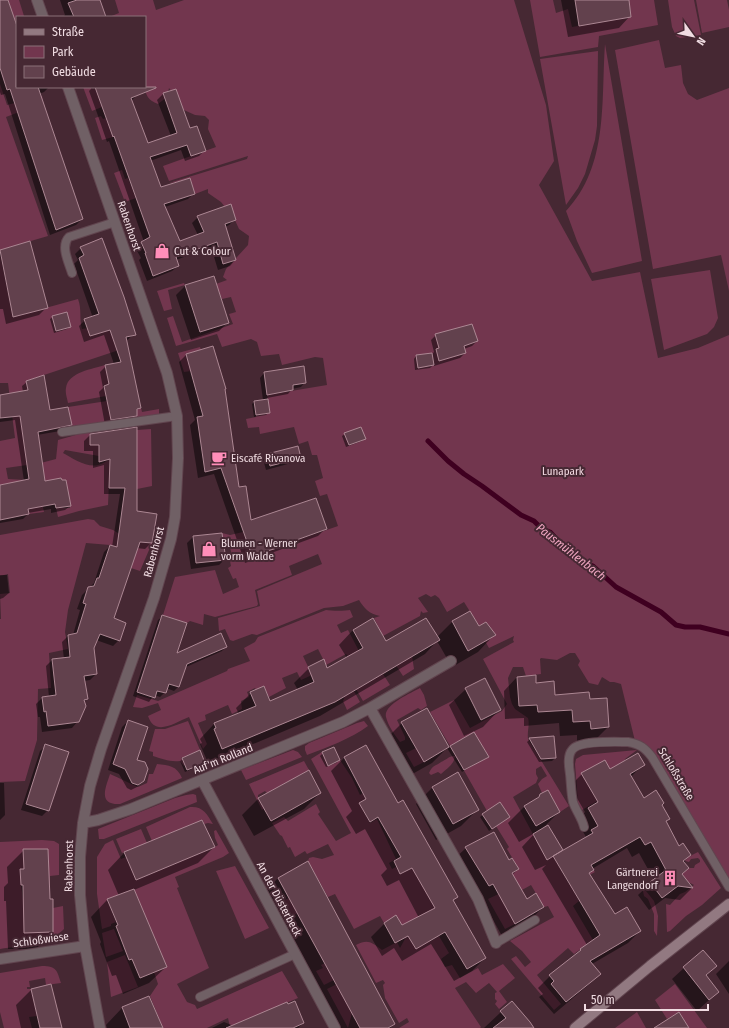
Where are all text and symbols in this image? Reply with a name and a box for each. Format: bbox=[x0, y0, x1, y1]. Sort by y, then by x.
legend bbox=[16, 16, 146, 88]
north arrow bbox=[673, 16, 713, 56]
text: Straße bbox=[52, 25, 84, 39]
text: N bbox=[694, 35, 708, 47]
text: Park bbox=[52, 45, 74, 59]
text: Gebäude bbox=[52, 65, 96, 79]
street label: Rabenhorst bbox=[114, 199, 144, 253]
shop icon: Cut & Colour bbox=[153, 242, 171, 260]
place label: Cut & Colour bbox=[174, 245, 231, 258]
cafe icon: Eiscafé Rivanova bbox=[210, 449, 228, 467]
place label: Eiscafé Rivanova bbox=[231, 452, 305, 465]
park label: Lunapark bbox=[542, 465, 585, 478]
water label: Pausmühlenbach bbox=[534, 521, 608, 583]
street label: Rabenhorst bbox=[141, 525, 167, 579]
place label: Blumen - Werner vorm Walde bbox=[221, 537, 297, 563]
shop icon: Blumen - Werner vorm Walde bbox=[200, 540, 218, 558]
street label: Auf'm Rolland bbox=[191, 741, 255, 777]
street label: Schloßstraße bbox=[655, 745, 697, 803]
street label: Rabenhorst bbox=[62, 840, 76, 892]
street label: An der Düsterbeck bbox=[254, 859, 305, 939]
place label: Gärtnerei Langendorf bbox=[607, 866, 659, 892]
building icon: Gärtnerei Langendorf bbox=[661, 869, 679, 887]
street label: Schloßwiese bbox=[12, 930, 70, 950]
scale bar bbox=[585, 986, 708, 1012]
text: 50 m bbox=[591, 993, 615, 1007]

